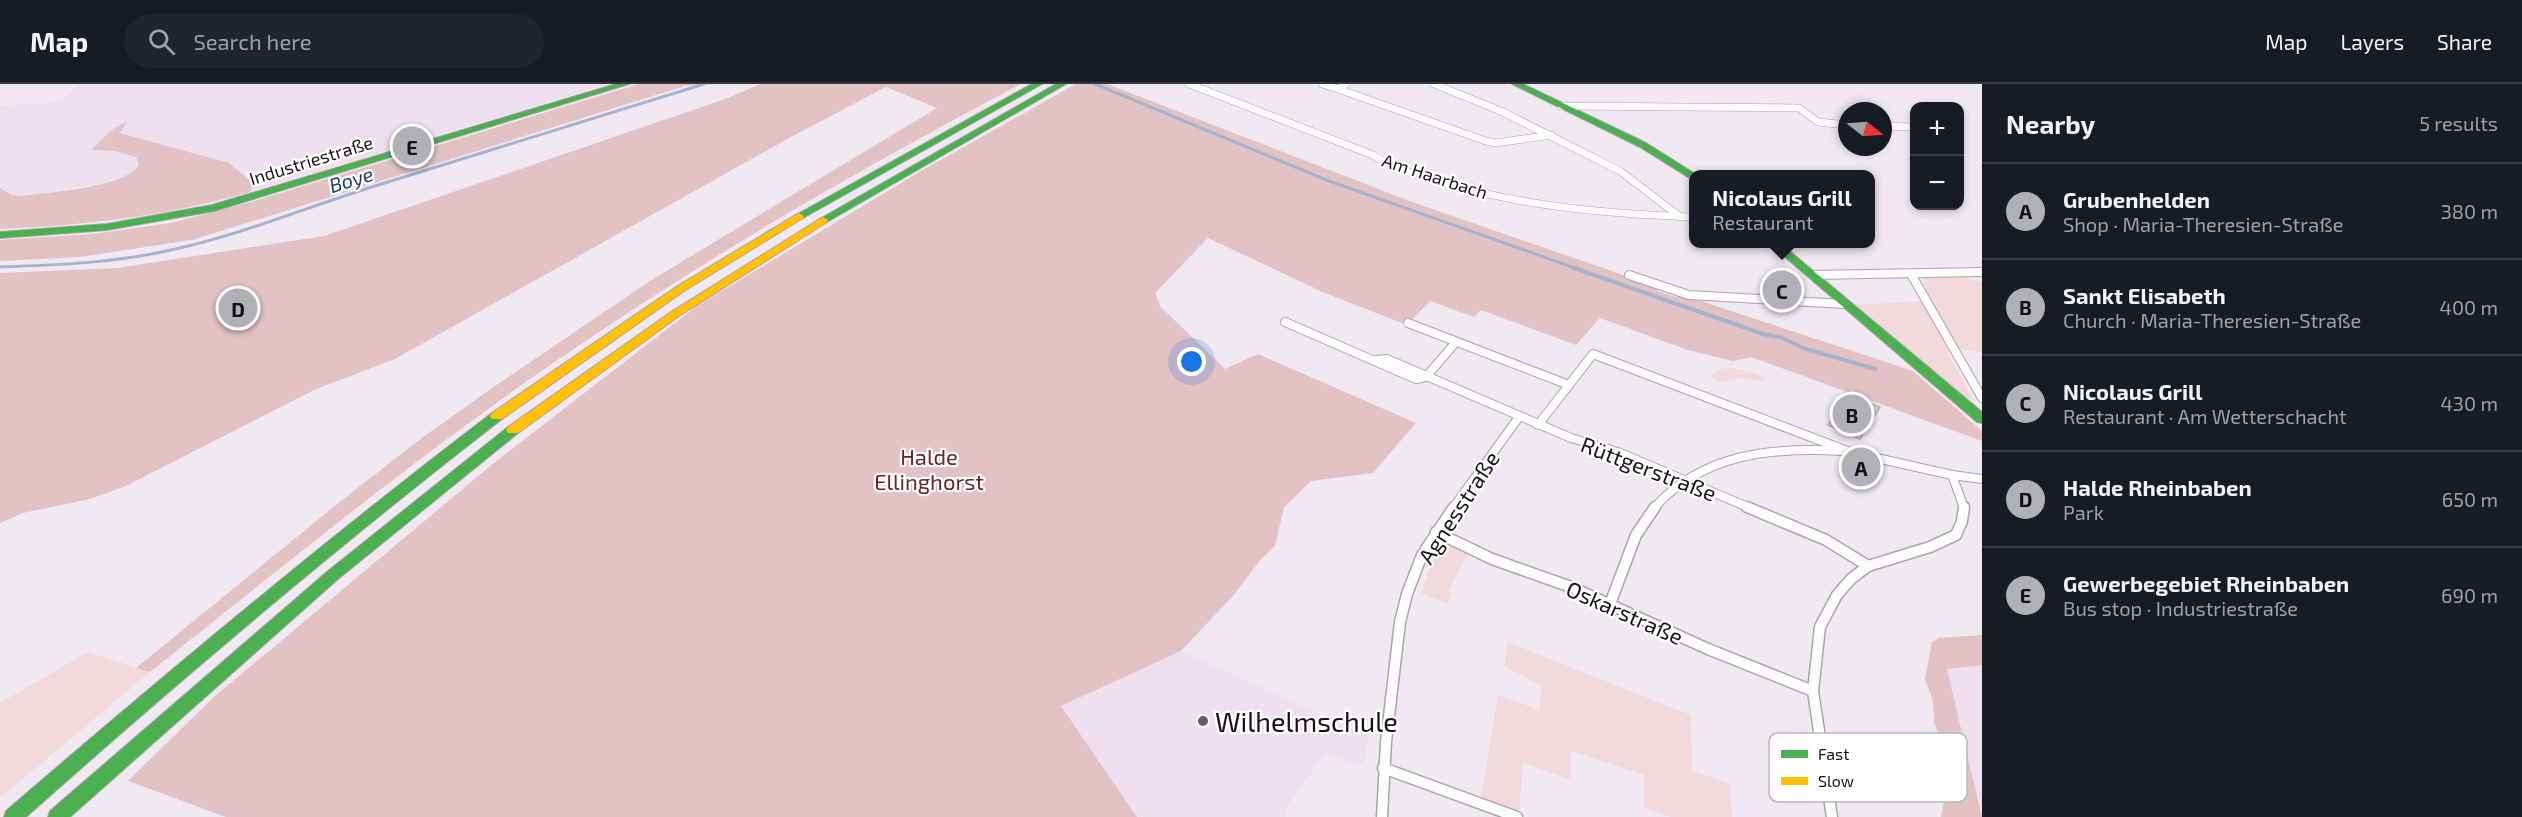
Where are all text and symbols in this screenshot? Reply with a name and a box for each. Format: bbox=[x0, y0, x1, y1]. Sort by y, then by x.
search box bbox=[124, 14, 544, 68]
text: Map bbox=[30, 24, 88, 58]
icon: search bbox=[145, 25, 178, 58]
text: Search here bbox=[193, 28, 312, 54]
text: Map bbox=[2265, 29, 2307, 54]
text: Layers bbox=[2340, 29, 2404, 54]
text: Share bbox=[2437, 29, 2492, 54]
north arrow bbox=[1838, 102, 1892, 156]
map controls bbox=[1910, 102, 1964, 210]
button: + bbox=[1910, 102, 1964, 156]
text: Nearby bbox=[2006, 108, 2095, 139]
text: 5 results bbox=[2419, 111, 2498, 135]
pin: E bbox=[392, 124, 432, 168]
street label: Industriestraße bbox=[247, 131, 375, 189]
street label: Am Haarbach bbox=[1380, 149, 1490, 203]
button: − bbox=[1910, 156, 1964, 210]
water label: Boye bbox=[326, 161, 377, 198]
popup bbox=[1689, 170, 1875, 248]
text: Nicolaus Grill bbox=[1712, 184, 1852, 210]
text: Grubenhelden bbox=[2063, 186, 2210, 212]
text: A bbox=[2019, 199, 2032, 223]
text: 380 m bbox=[2441, 199, 2498, 223]
text: Restaurant bbox=[1712, 210, 1814, 234]
text: Shop · Maria-Theresien-Straße bbox=[2063, 212, 2343, 236]
pin: C bbox=[1762, 268, 1802, 312]
text: Sankt Elisabeth bbox=[2063, 282, 2226, 308]
pin: D bbox=[218, 286, 258, 330]
text: B bbox=[2019, 295, 2032, 319]
text: 400 m bbox=[2440, 295, 2498, 319]
text: Church · Maria-Theresien-Straße bbox=[2063, 308, 2361, 332]
your location bbox=[1177, 347, 1206, 376]
text: Nicolaus Grill bbox=[2063, 378, 2202, 404]
text: C bbox=[2020, 391, 2031, 415]
text: 430 m bbox=[2441, 391, 2498, 415]
pin: B bbox=[1832, 392, 1872, 436]
text: Restaurant · Am Wetterschacht bbox=[2063, 404, 2347, 428]
street label: Rüttgerstraße bbox=[1578, 430, 1720, 506]
park label: Halde Ellinghorst bbox=[874, 443, 984, 494]
pin: A bbox=[1842, 444, 1880, 490]
street label: Agnesstraße bbox=[1412, 446, 1504, 568]
text: Halde Rheinbaben bbox=[2063, 474, 2252, 500]
text: D bbox=[2019, 487, 2032, 511]
text: 650 m bbox=[2442, 487, 2498, 511]
text: Park bbox=[2063, 500, 2104, 524]
text: Gewerbegebiet Rheinbaben bbox=[2063, 570, 2349, 596]
street label: Oskarstraße bbox=[1563, 575, 1687, 649]
text: E bbox=[2020, 583, 2031, 607]
text: 690 m bbox=[2441, 583, 2498, 607]
text: Bus stop · Industriestraße bbox=[2063, 596, 2298, 620]
place label: Wilhelmschule bbox=[1215, 705, 1398, 737]
marker: Wilhelmschule bbox=[1196, 714, 1210, 728]
legend bbox=[1769, 733, 1967, 802]
text: Fast bbox=[1818, 744, 1849, 763]
text: Slow bbox=[1818, 771, 1854, 790]

